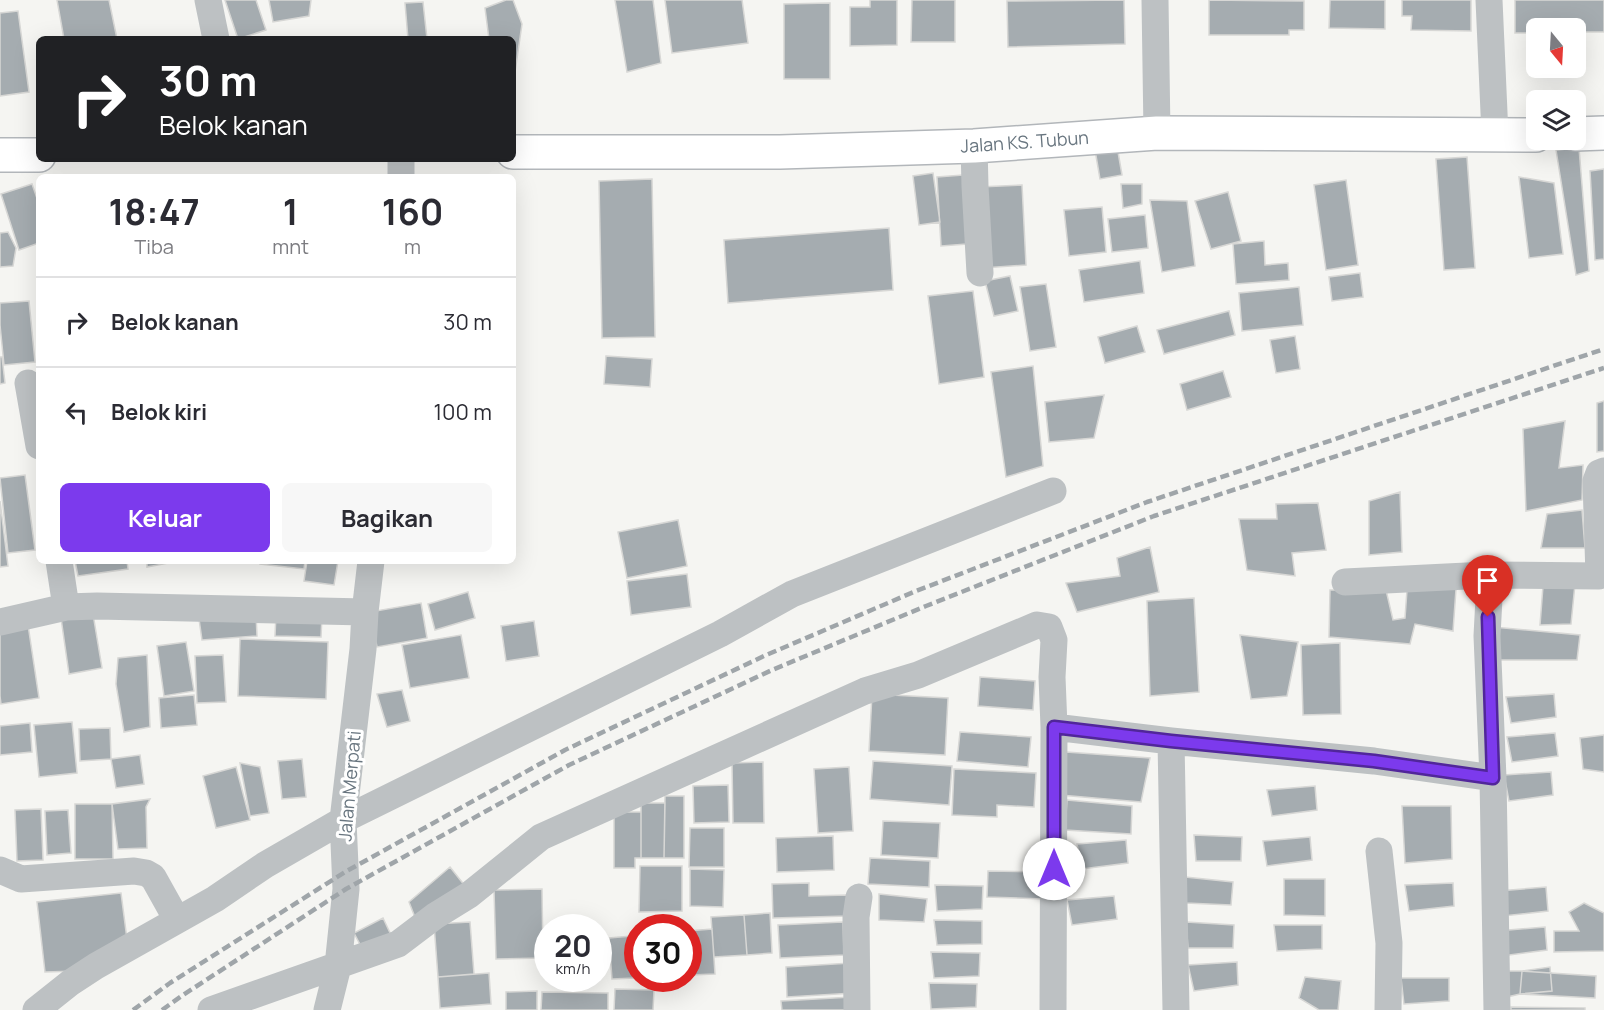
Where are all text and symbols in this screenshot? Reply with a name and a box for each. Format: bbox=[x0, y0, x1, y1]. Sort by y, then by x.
north arrow bbox=[1526, 18, 1586, 78]
map controls bbox=[1526, 18, 1586, 150]
text: 30 m bbox=[159, 51, 257, 109]
icon: right bbox=[60, 60, 138, 138]
button: layers bbox=[1526, 90, 1586, 150]
text: Belok kanan bbox=[159, 106, 308, 143]
street label: Jalan KS. Tubun bbox=[960, 125, 1090, 157]
text: 18:47 bbox=[109, 187, 200, 236]
text: 1 bbox=[283, 187, 299, 236]
text: 160 bbox=[382, 187, 443, 236]
text: Tiba bbox=[134, 233, 174, 260]
text: mnt bbox=[272, 233, 309, 260]
text: m bbox=[404, 233, 421, 260]
icon: right bbox=[60, 306, 93, 339]
text: Belok kanan bbox=[111, 307, 239, 337]
text: 30 m bbox=[443, 307, 492, 337]
icon: left bbox=[60, 396, 93, 429]
text: Belok kiri bbox=[111, 397, 207, 427]
text: 100 m bbox=[434, 397, 492, 427]
button: Keluar bbox=[60, 483, 270, 552]
button: Bagikan bbox=[282, 483, 492, 552]
pin bbox=[1462, 555, 1513, 617]
icon: arrive bbox=[1471, 564, 1504, 597]
street label: Jalan Merpati bbox=[332, 730, 366, 842]
position arrow bbox=[1022, 837, 1086, 901]
speed limit sign: 30 bbox=[624, 914, 702, 992]
text: 20 bbox=[554, 925, 592, 966]
text: km/h bbox=[556, 958, 590, 979]

